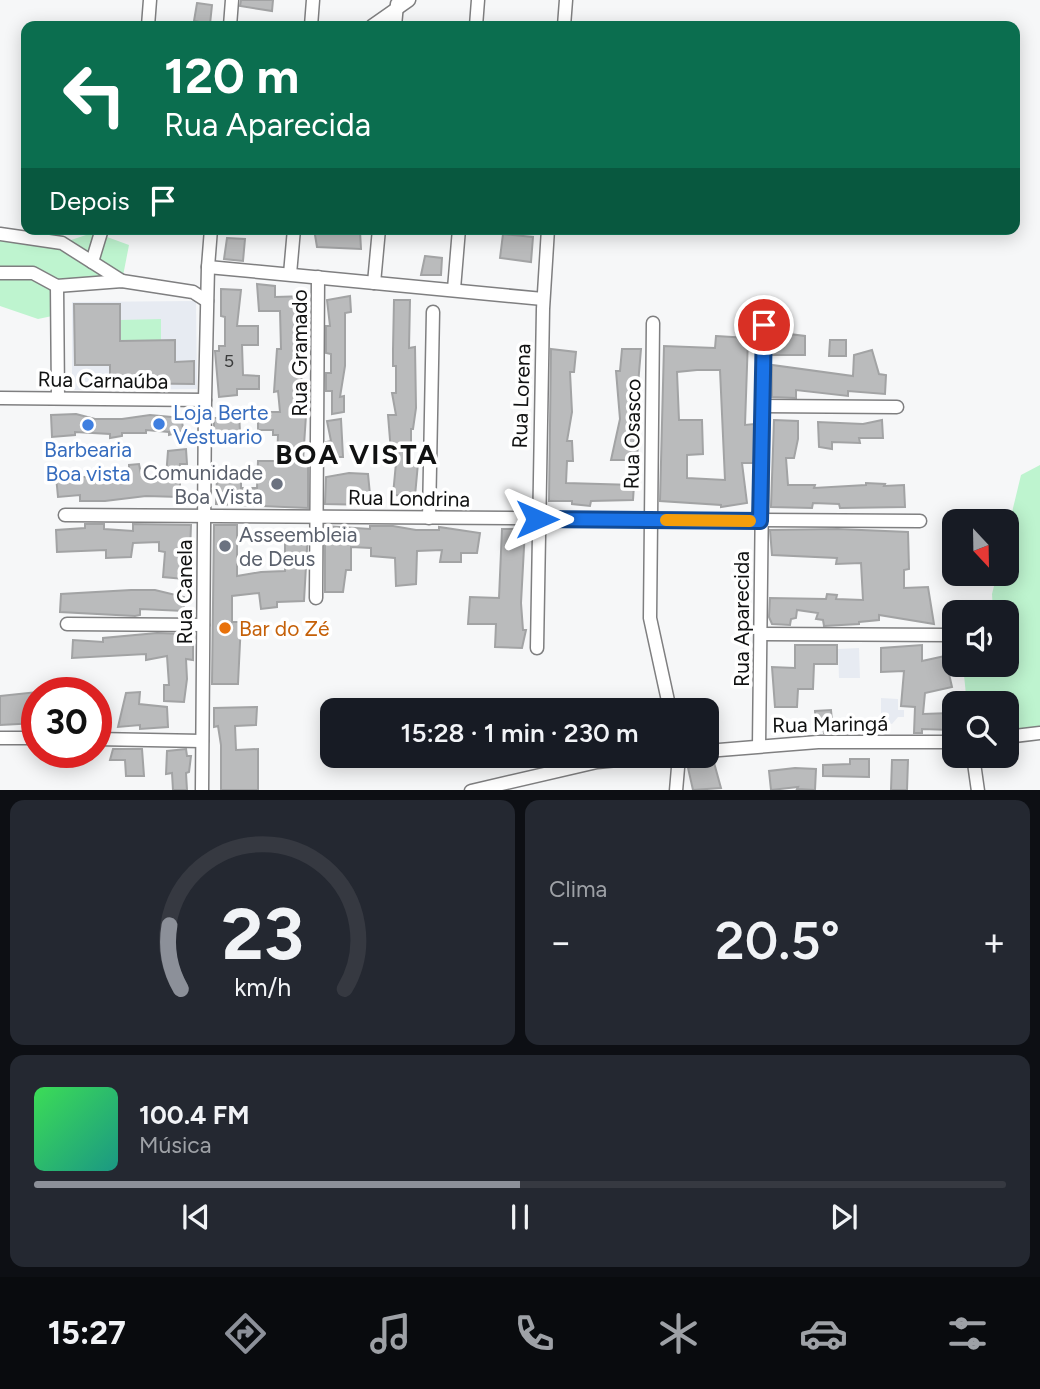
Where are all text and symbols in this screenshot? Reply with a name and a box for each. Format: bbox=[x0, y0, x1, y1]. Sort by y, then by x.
text: 120 m bbox=[164, 46, 299, 105]
icon: left bbox=[49, 49, 140, 140]
text: Rua Aparecida bbox=[164, 106, 371, 144]
icon: arrive bbox=[144, 182, 182, 220]
text: Depois bbox=[49, 185, 130, 217]
street label: Rua Gramado bbox=[287, 289, 312, 417]
pin bbox=[734, 295, 794, 355]
icon: arrive bbox=[745, 306, 783, 344]
street label: Rua Lorena bbox=[507, 343, 535, 449]
house number: 5 bbox=[224, 350, 234, 372]
street label: Rua Carnaúba bbox=[37, 366, 169, 394]
street label: Rua Osasco bbox=[619, 378, 645, 490]
place label: Loja Berte Vestuario bbox=[173, 400, 268, 449]
marker: Loja Berte Vestuario bbox=[151, 416, 167, 432]
marker: Barbearia Boa vista bbox=[80, 417, 96, 433]
place label: Barbearia Boa vista bbox=[44, 437, 132, 486]
district label: BOA VISTA bbox=[275, 437, 439, 471]
place label: Comunidade Boa Vista bbox=[143, 460, 263, 509]
marker: Comunidade Boa Vista bbox=[269, 476, 285, 492]
position arrow bbox=[500, 482, 574, 556]
street label: Rua Londrina bbox=[348, 484, 470, 512]
north arrow bbox=[942, 509, 1018, 586]
map controls bbox=[942, 509, 1019, 768]
place label: Asseembleia de Deus bbox=[239, 522, 358, 571]
marker: Asseembleia de Deus bbox=[217, 538, 233, 554]
street label: Rua Canela bbox=[172, 539, 197, 645]
street label: Rua Aparecida bbox=[729, 551, 754, 687]
button: sound bbox=[942, 600, 1019, 677]
place label: Bar do Zé bbox=[239, 616, 329, 641]
marker: Bar do Zé bbox=[217, 620, 233, 636]
speed limit sign: 30 bbox=[21, 677, 112, 768]
button: search bbox=[942, 691, 1019, 768]
street label: Rua Maringá bbox=[772, 710, 888, 738]
text: 15:28 · 1 min · 230 m bbox=[401, 717, 638, 749]
text: Clima bbox=[549, 875, 607, 903]
text: 23 bbox=[221, 890, 304, 977]
text: 20.5° bbox=[715, 910, 840, 972]
text: − bbox=[549, 919, 573, 965]
text: + bbox=[982, 919, 1006, 965]
text: km/h bbox=[234, 971, 291, 1001]
text: 100.4 FM bbox=[139, 1099, 249, 1131]
text: Música bbox=[139, 1131, 212, 1159]
icon: previous bbox=[177, 1198, 215, 1236]
icon: pause bbox=[501, 1198, 539, 1236]
icon: next bbox=[825, 1198, 863, 1236]
icon: directions bbox=[221, 1309, 270, 1358]
icon: music bbox=[366, 1309, 415, 1358]
icon: phone bbox=[510, 1309, 559, 1358]
icon: climate bbox=[654, 1309, 703, 1358]
icon: car bbox=[799, 1309, 848, 1358]
icon: filters bbox=[943, 1309, 992, 1358]
text: 15:27 bbox=[48, 1314, 126, 1352]

